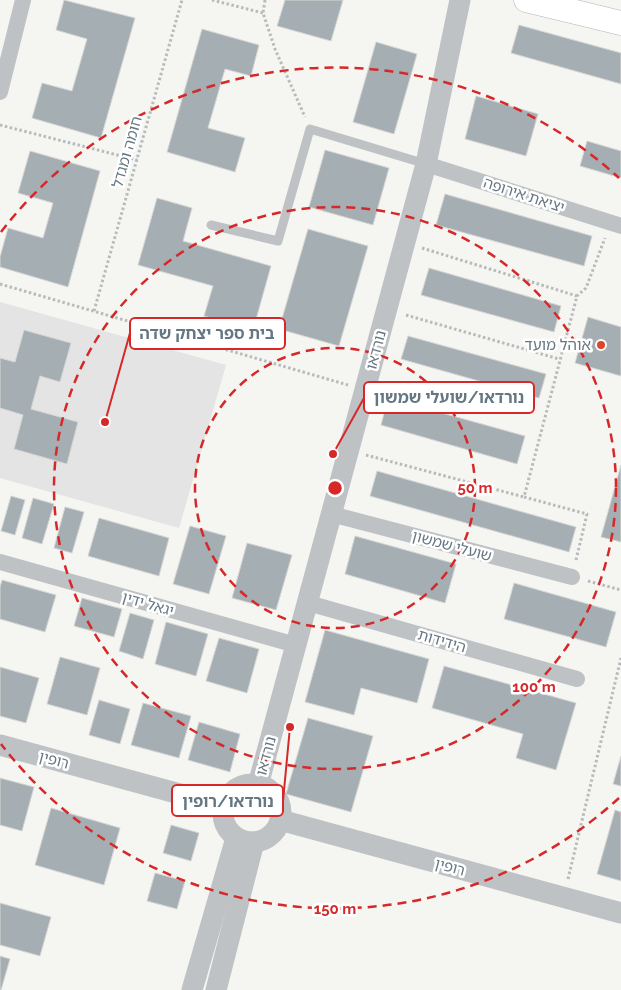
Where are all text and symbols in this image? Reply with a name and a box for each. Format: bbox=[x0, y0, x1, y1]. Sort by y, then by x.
street label: חומה ומגדל bbox=[108, 114, 146, 190]
street label: יציאת אירופה bbox=[481, 173, 567, 217]
callout: בית ספר יצחק שדה bbox=[130, 318, 285, 349]
text: בית ספר יצחק שדה bbox=[139, 324, 275, 343]
street label: נורדאו bbox=[362, 328, 390, 372]
place label: אוהל מועד bbox=[525, 336, 591, 354]
marker: אוהל מועד bbox=[595, 339, 607, 351]
callout: נורדאו/שועלי שמשון bbox=[364, 382, 534, 413]
text: נורדאו/שועלי שמשון bbox=[374, 388, 524, 407]
centre of rings bbox=[326, 479, 344, 497]
text: 50 m bbox=[457, 479, 493, 497]
street label: שועלי שמשון bbox=[410, 527, 494, 565]
street label: יגאל ידין bbox=[120, 588, 176, 620]
street label: הידידות bbox=[416, 626, 468, 656]
text: 100 m bbox=[512, 678, 556, 696]
street label: נורדאו bbox=[252, 734, 280, 778]
street label: רופין bbox=[37, 747, 71, 773]
callout: נורדאו/רופין bbox=[172, 785, 283, 816]
text: נורדאו/רופין bbox=[182, 792, 274, 811]
street label: רופין bbox=[433, 854, 467, 880]
text: 150 m bbox=[314, 900, 356, 918]

